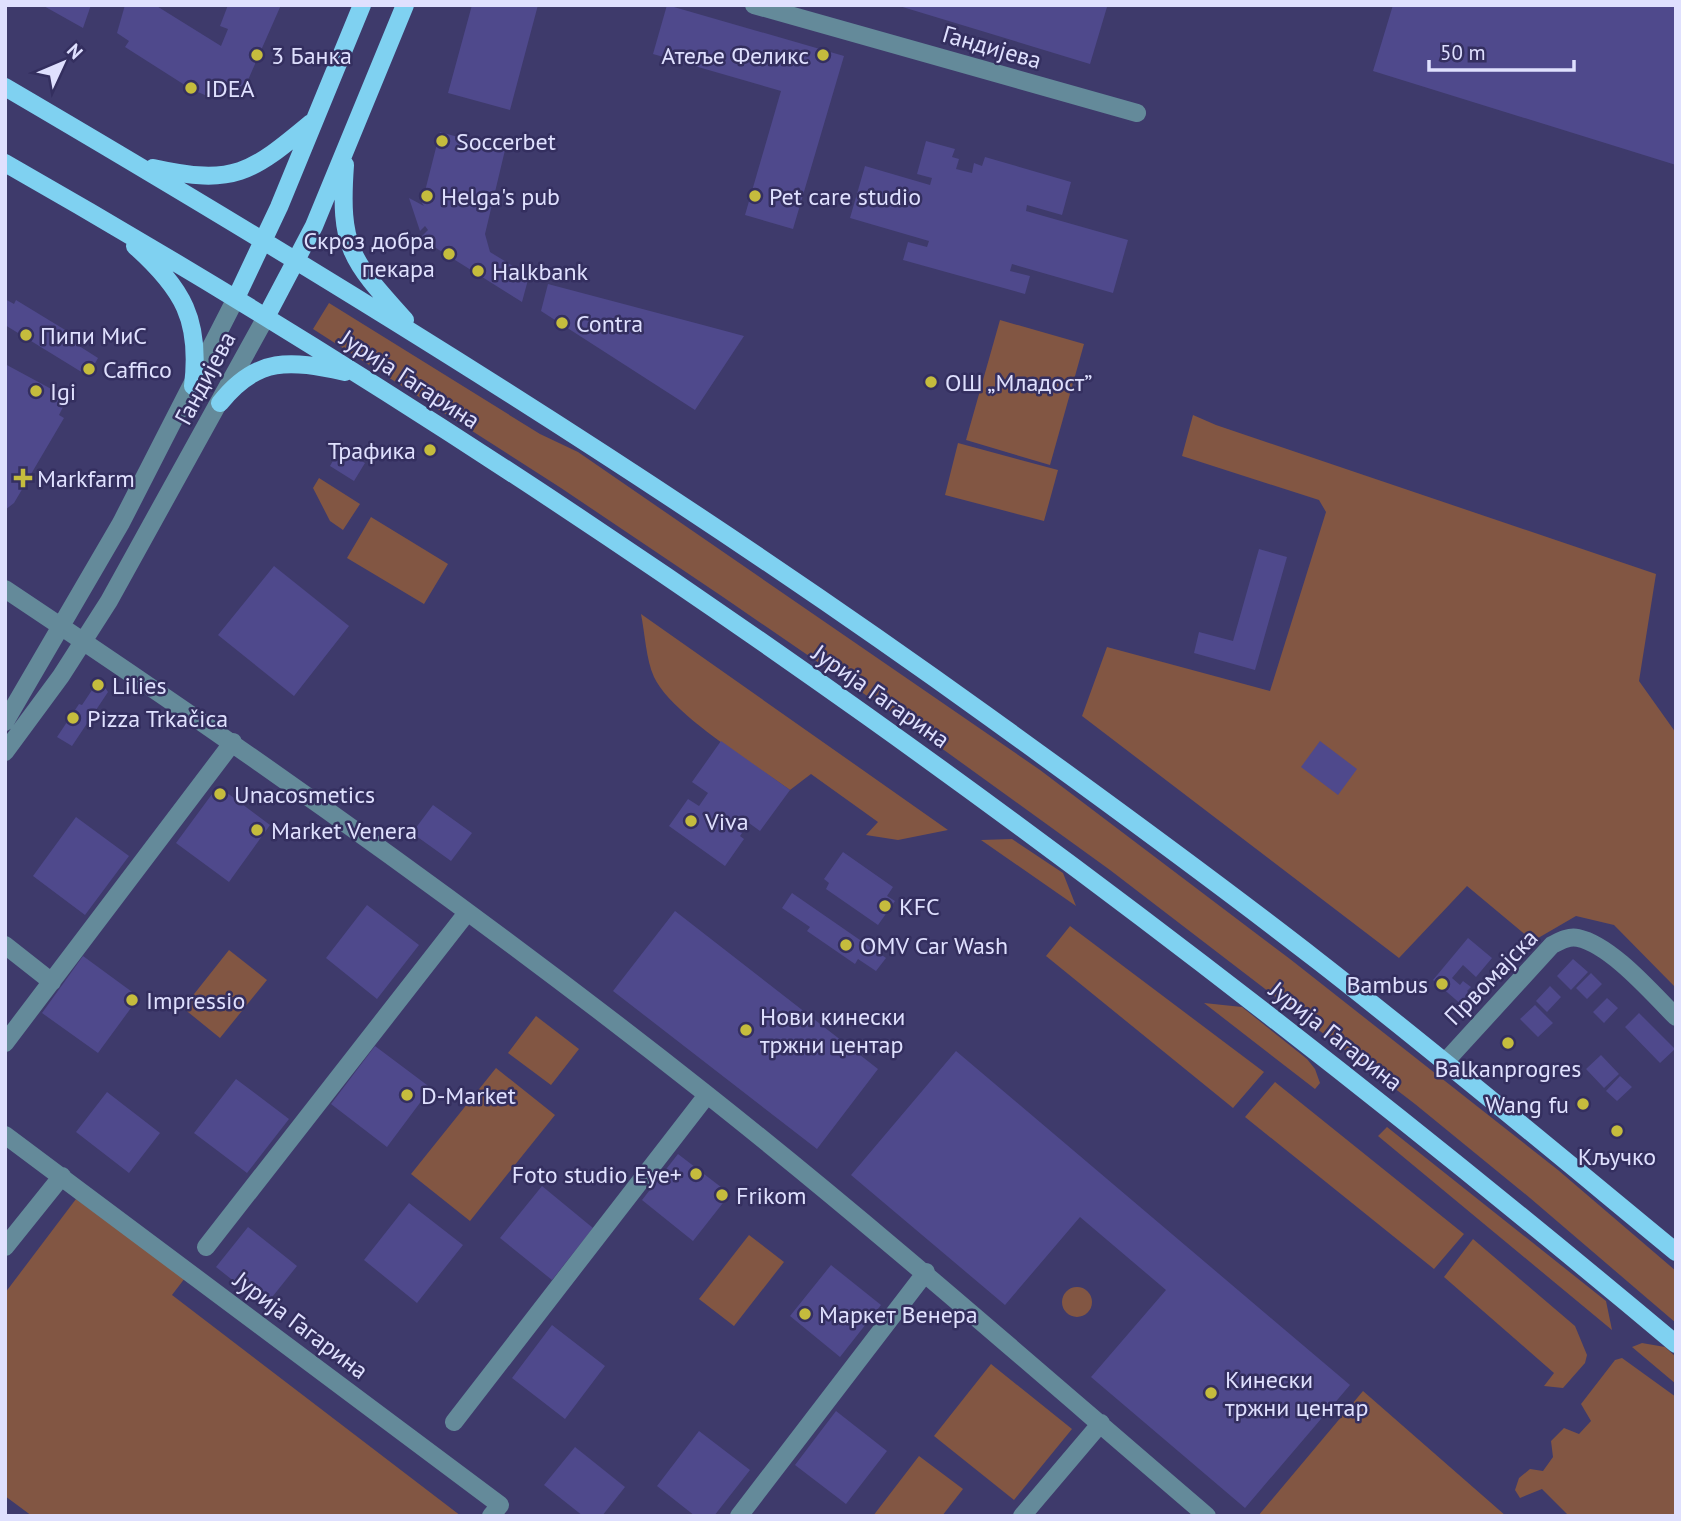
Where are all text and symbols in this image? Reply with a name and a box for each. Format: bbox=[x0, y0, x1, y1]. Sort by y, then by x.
street label: Гандијева bbox=[939, 18, 1045, 76]
north arrow bbox=[28, 28, 98, 98]
scale bar bbox=[1429, 28, 1574, 72]
text: N bbox=[62, 38, 88, 64]
text: 50 m bbox=[1440, 39, 1486, 66]
place label: 3 Банка bbox=[271, 40, 352, 71]
place label: Атеље Феликс bbox=[661, 40, 809, 71]
marker: 3 Банка bbox=[249, 47, 265, 63]
marker: Атеље Феликс bbox=[815, 47, 831, 63]
place label: IDEA bbox=[205, 73, 255, 104]
marker: IDEA bbox=[183, 80, 199, 96]
place label: Soccerbet bbox=[456, 126, 556, 157]
marker: Soccerbet bbox=[434, 133, 450, 149]
place label: Helga's pub bbox=[441, 181, 560, 212]
place label: Pet care studio bbox=[769, 181, 921, 212]
marker: Helga's pub bbox=[419, 188, 435, 204]
marker: Pet care studio bbox=[747, 188, 763, 204]
place label: Скроз добра пекара bbox=[303, 225, 435, 284]
marker: Скроз добра пекара bbox=[441, 246, 457, 262]
place label: Halkbank bbox=[492, 256, 589, 287]
marker: Halkbank bbox=[470, 263, 486, 279]
place label: Contra bbox=[576, 308, 643, 339]
marker: Contra bbox=[554, 315, 570, 331]
place label: Пипи МиС bbox=[40, 320, 147, 351]
street label: Јурија Гагарина bbox=[333, 322, 486, 436]
street label: Гандијева bbox=[168, 326, 242, 430]
marker: Пипи МиС bbox=[18, 327, 34, 343]
place label: Caffico bbox=[103, 354, 172, 385]
marker: Caffico bbox=[81, 361, 97, 377]
place label: ОШ „Младост” bbox=[945, 367, 1092, 398]
marker: ОШ „Младост” bbox=[923, 374, 939, 390]
place label: Igi bbox=[50, 376, 76, 407]
marker: Igi bbox=[28, 383, 44, 399]
place label: Трафика bbox=[328, 435, 416, 466]
marker: Трафика bbox=[422, 442, 438, 458]
place label: Markfarm bbox=[37, 463, 135, 494]
marker: Markfarm bbox=[15, 470, 31, 486]
street label: Јурија Гагарина bbox=[806, 637, 956, 755]
place label: Lilies bbox=[112, 670, 167, 701]
marker: Lilies bbox=[90, 677, 106, 693]
place label: Pizza Trkačica bbox=[87, 703, 228, 734]
marker: Pizza Trkačica bbox=[65, 710, 81, 726]
place label: Unacosmetics bbox=[234, 779, 375, 810]
marker: Unacosmetics bbox=[212, 786, 228, 802]
place label: Viva bbox=[704, 806, 749, 837]
marker: Viva bbox=[683, 813, 699, 829]
place label: Market Venera bbox=[271, 815, 417, 846]
marker: Market Venera bbox=[249, 822, 265, 838]
place label: KFC bbox=[899, 891, 940, 922]
marker: KFC bbox=[877, 898, 893, 914]
street label: Првомајска bbox=[1438, 922, 1544, 1032]
place label: OMV Car Wash bbox=[860, 930, 1008, 961]
marker: OMV Car Wash bbox=[838, 937, 854, 953]
place label: Bambus bbox=[1347, 969, 1428, 1000]
street label: Јурија Гагарина bbox=[1262, 974, 1409, 1098]
marker: Bambus bbox=[1434, 976, 1450, 992]
place label: Impressio bbox=[146, 985, 245, 1016]
marker: Impressio bbox=[124, 992, 140, 1008]
place label: Нови кинески тржни центар bbox=[760, 1001, 905, 1060]
marker: Нови кинески тржни центар bbox=[738, 1022, 754, 1038]
marker: Balkanprogres bbox=[1500, 1035, 1516, 1051]
place label: Balkanprogres bbox=[1435, 1053, 1581, 1084]
place label: D-Market bbox=[421, 1080, 516, 1111]
marker: D-Market bbox=[399, 1087, 415, 1103]
place label: Wang fu bbox=[1485, 1089, 1569, 1120]
marker: Wang fu bbox=[1575, 1096, 1591, 1112]
marker: Кључко bbox=[1609, 1123, 1625, 1139]
place label: Кључко bbox=[1578, 1141, 1656, 1172]
place label: Foto studio Eye+ bbox=[512, 1159, 682, 1190]
marker: Foto studio Eye+ bbox=[688, 1166, 704, 1182]
place label: Frikom bbox=[736, 1180, 807, 1211]
marker: Frikom bbox=[714, 1187, 730, 1203]
street label: Јурија Гагарина bbox=[227, 1264, 374, 1386]
place label: Маркет Венера bbox=[819, 1299, 978, 1330]
marker: Маркет Венера bbox=[797, 1306, 813, 1322]
place label: Кинески тржни центар bbox=[1225, 1364, 1368, 1423]
marker: Кинески тржни центар bbox=[1203, 1385, 1219, 1401]

